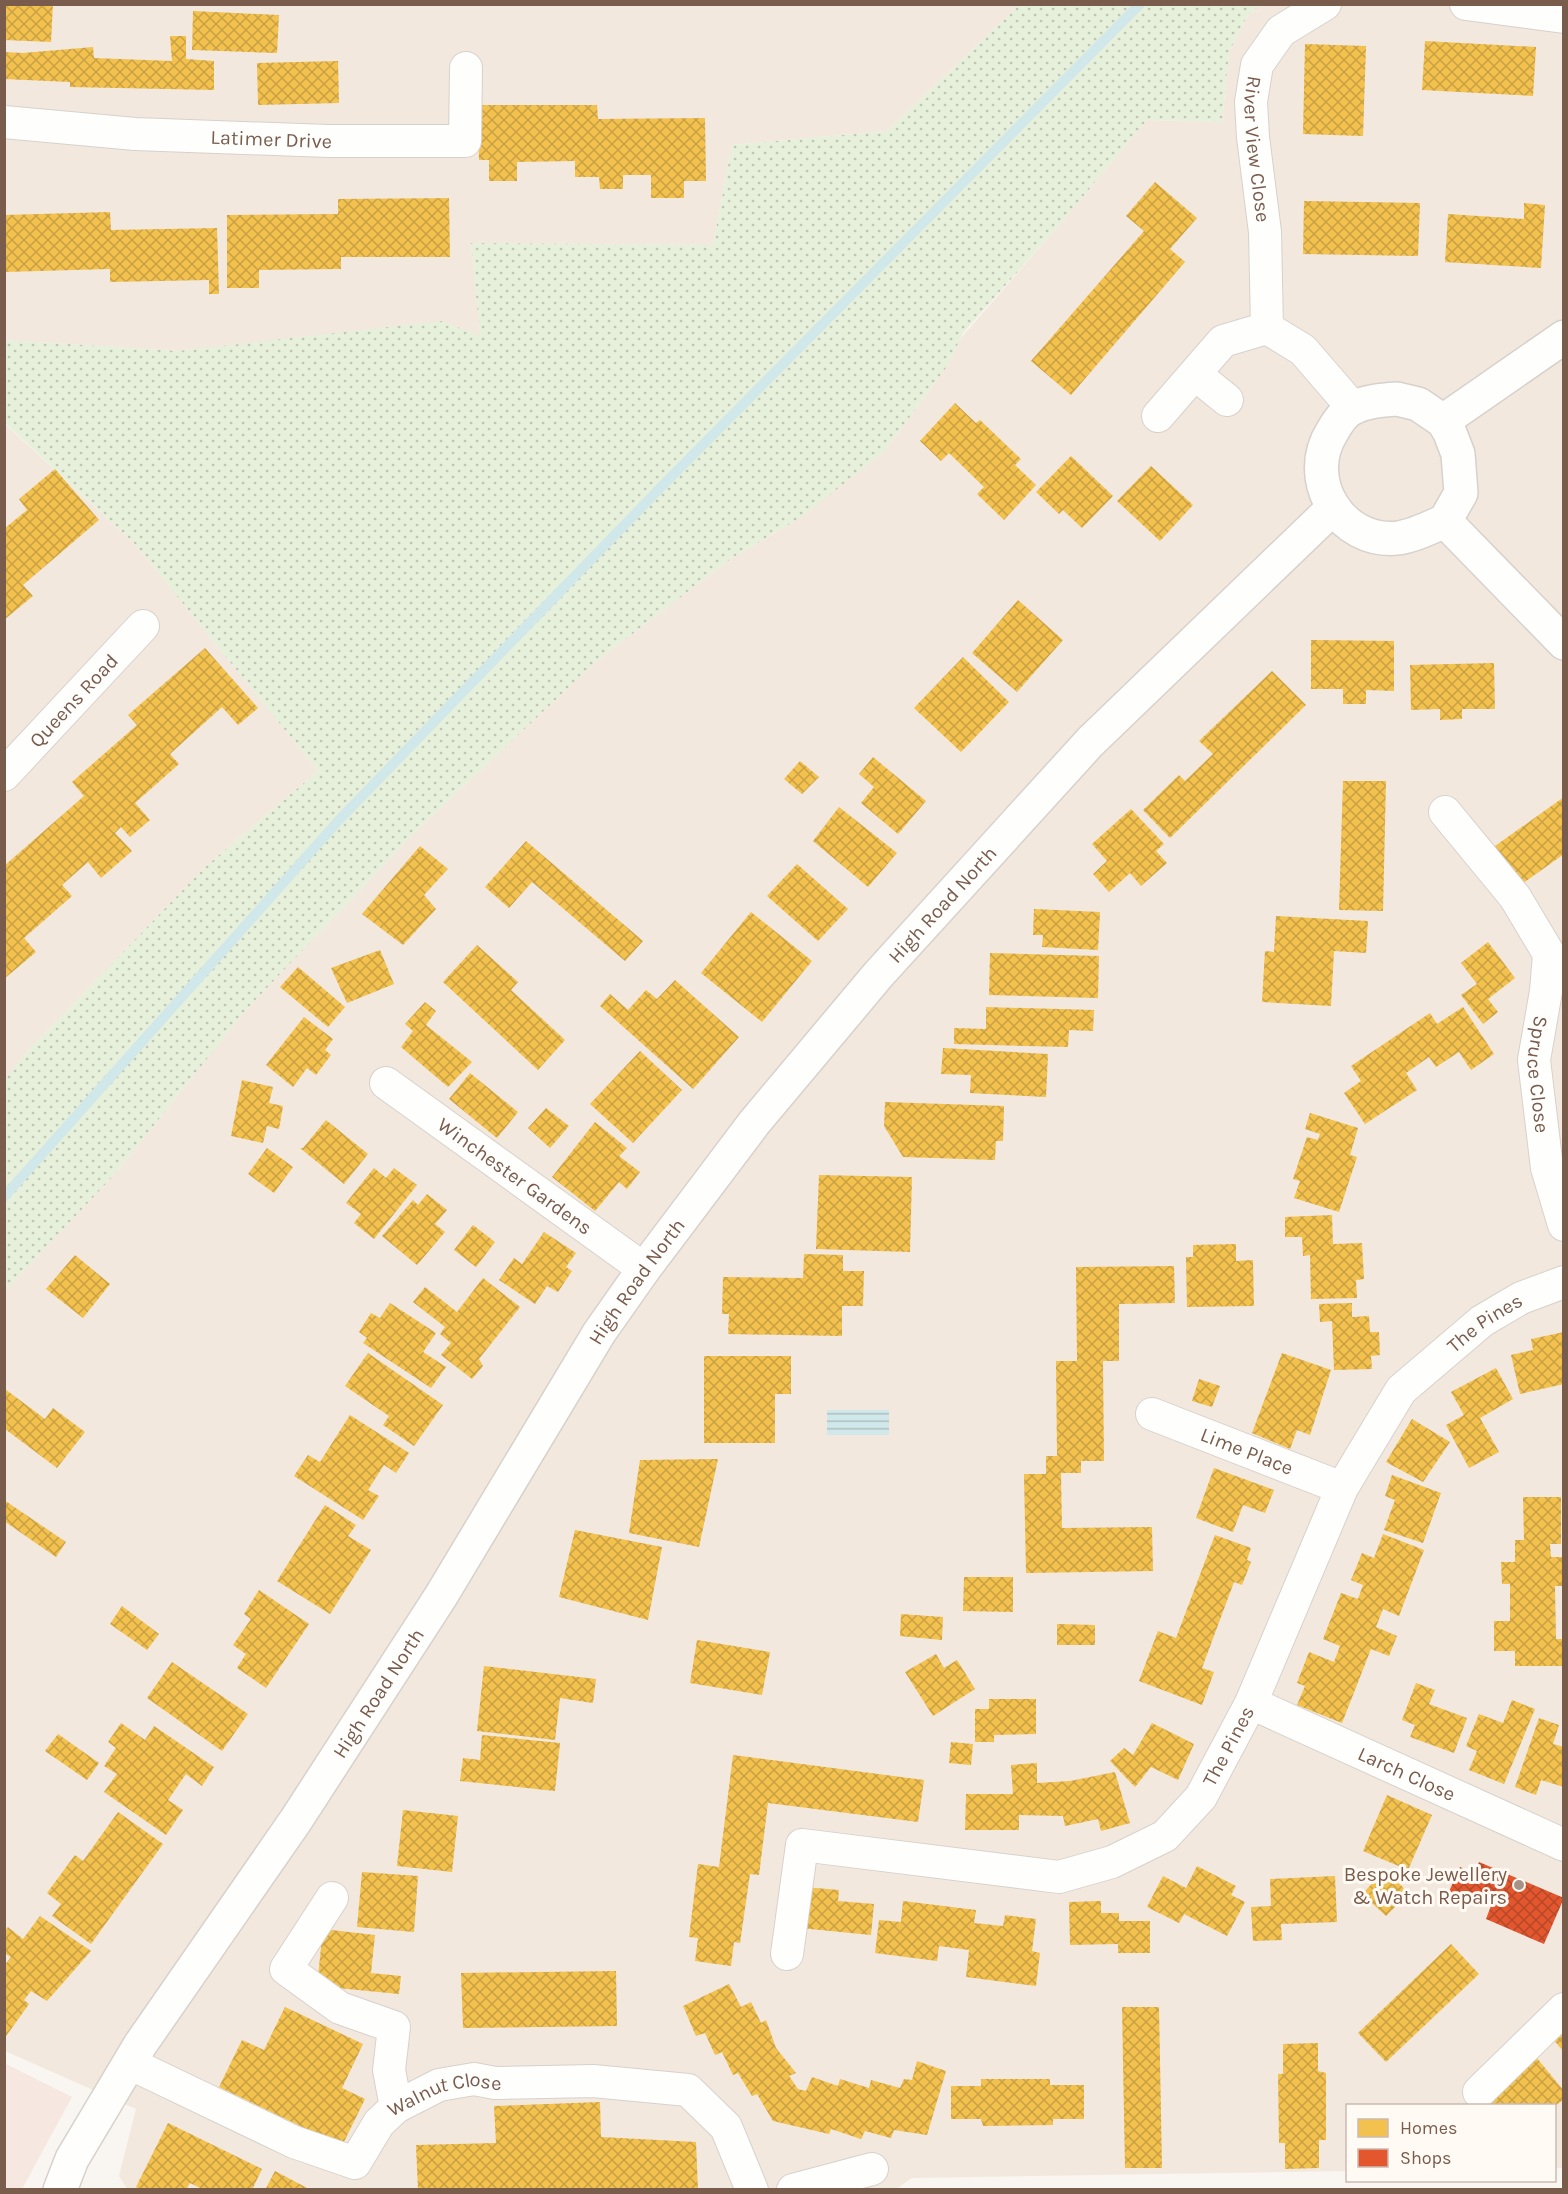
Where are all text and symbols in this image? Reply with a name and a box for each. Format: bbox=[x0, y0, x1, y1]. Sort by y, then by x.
street label: River View Close bbox=[1239, 74, 1275, 224]
street label: Latimer Drive bbox=[210, 126, 333, 153]
street label: Queens Road bbox=[25, 649, 123, 752]
street label: High Road North bbox=[884, 842, 1002, 968]
street label: Spruce Close bbox=[1522, 1014, 1554, 1134]
street label: Winchester Gardens bbox=[433, 1113, 596, 1240]
street label: High Road North bbox=[584, 1214, 690, 1349]
street label: The Pines bbox=[1443, 1289, 1527, 1358]
street label: Lime Place bbox=[1197, 1423, 1296, 1480]
street label: High Road North bbox=[328, 1624, 429, 1762]
street label: The Pines bbox=[1198, 1702, 1259, 1790]
street label: Larch Close bbox=[1354, 1742, 1459, 1806]
place label: Bespoke Jewellery & Watch Repairs bbox=[1344, 1863, 1507, 1909]
marker: Bespoke Jewellery & Watch Repairs bbox=[1512, 1878, 1526, 1892]
street label: Walnut Close bbox=[383, 2067, 502, 2122]
legend bbox=[1346, 2104, 1556, 2182]
text: Homes bbox=[1400, 2117, 1457, 2139]
text: Shops bbox=[1400, 2147, 1452, 2169]

